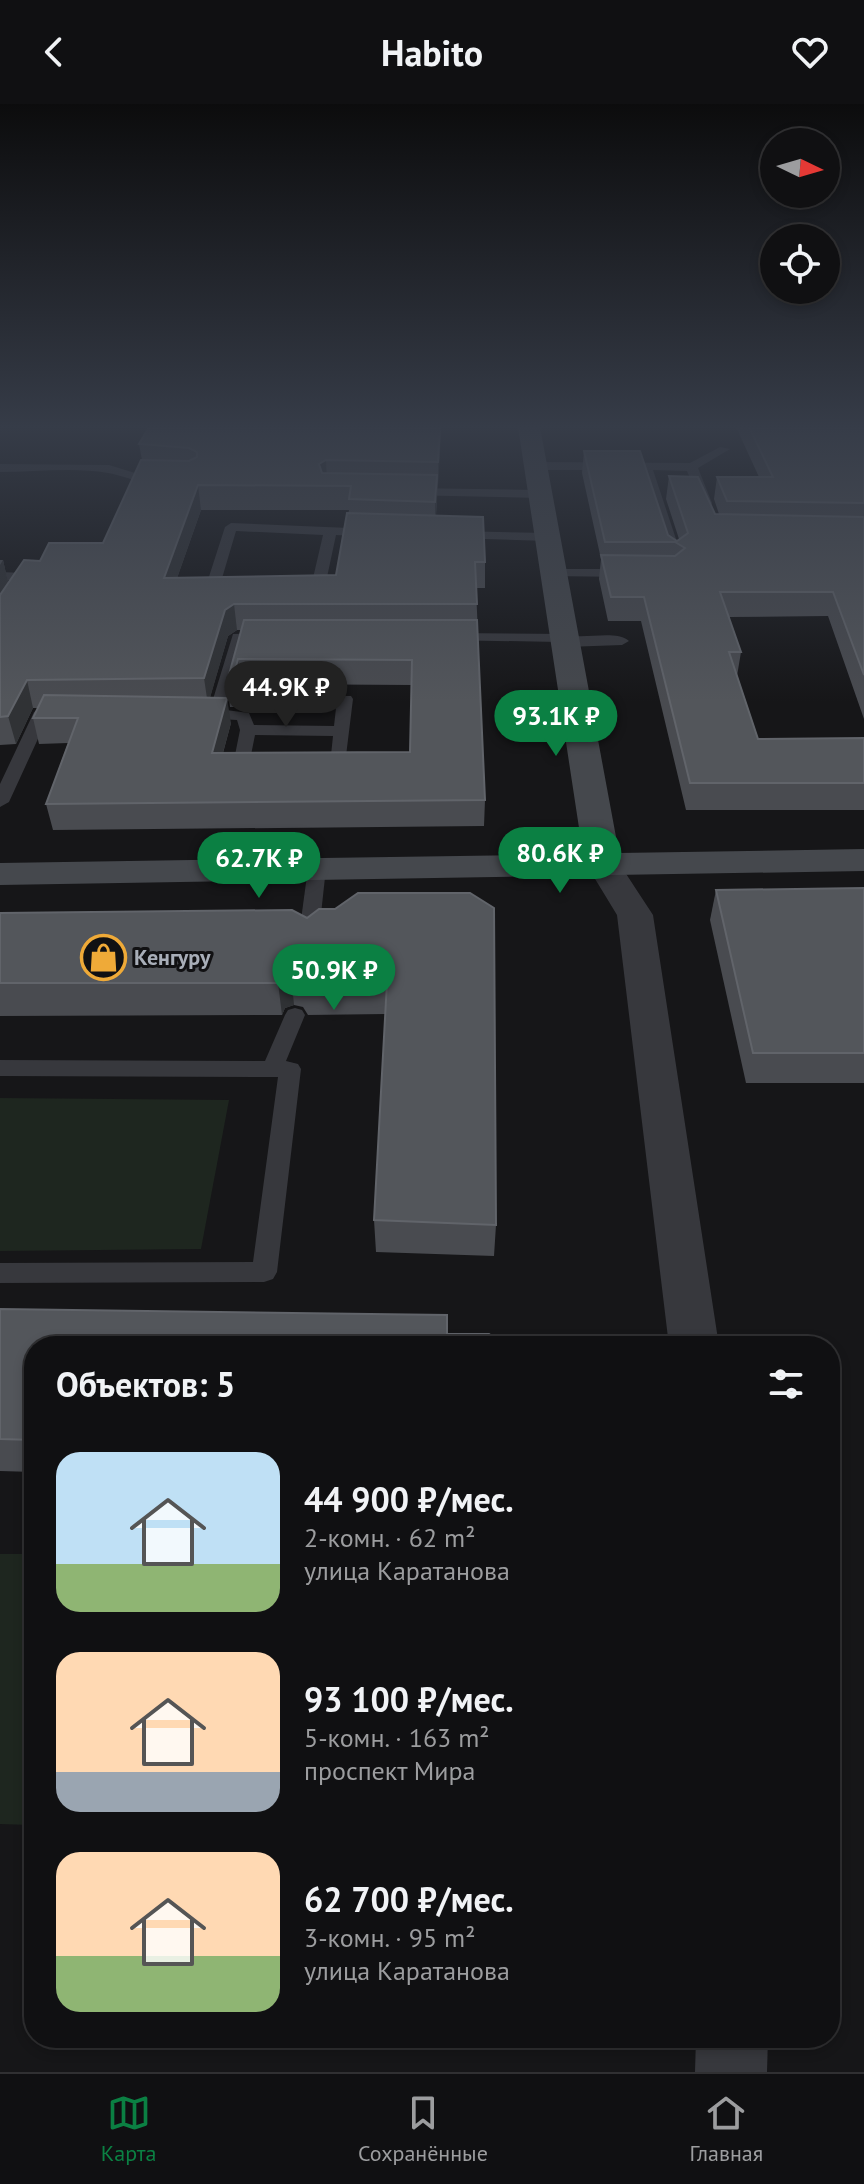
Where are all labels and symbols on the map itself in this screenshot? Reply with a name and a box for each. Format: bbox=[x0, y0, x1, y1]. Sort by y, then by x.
north arrow bbox=[760, 128, 840, 208]
pin: 44.9K ₽ bbox=[212, 661, 360, 729]
pin: 93.1K ₽ bbox=[482, 690, 630, 758]
pin: 80.6K ₽ bbox=[486, 827, 634, 895]
pin: 62.7K ₽ bbox=[185, 832, 333, 900]
shop icon: Кенгуру bbox=[79, 933, 127, 981]
place label: Кенгуру bbox=[134, 943, 211, 971]
pin: 50.9K ₽ bbox=[260, 944, 408, 1012]

